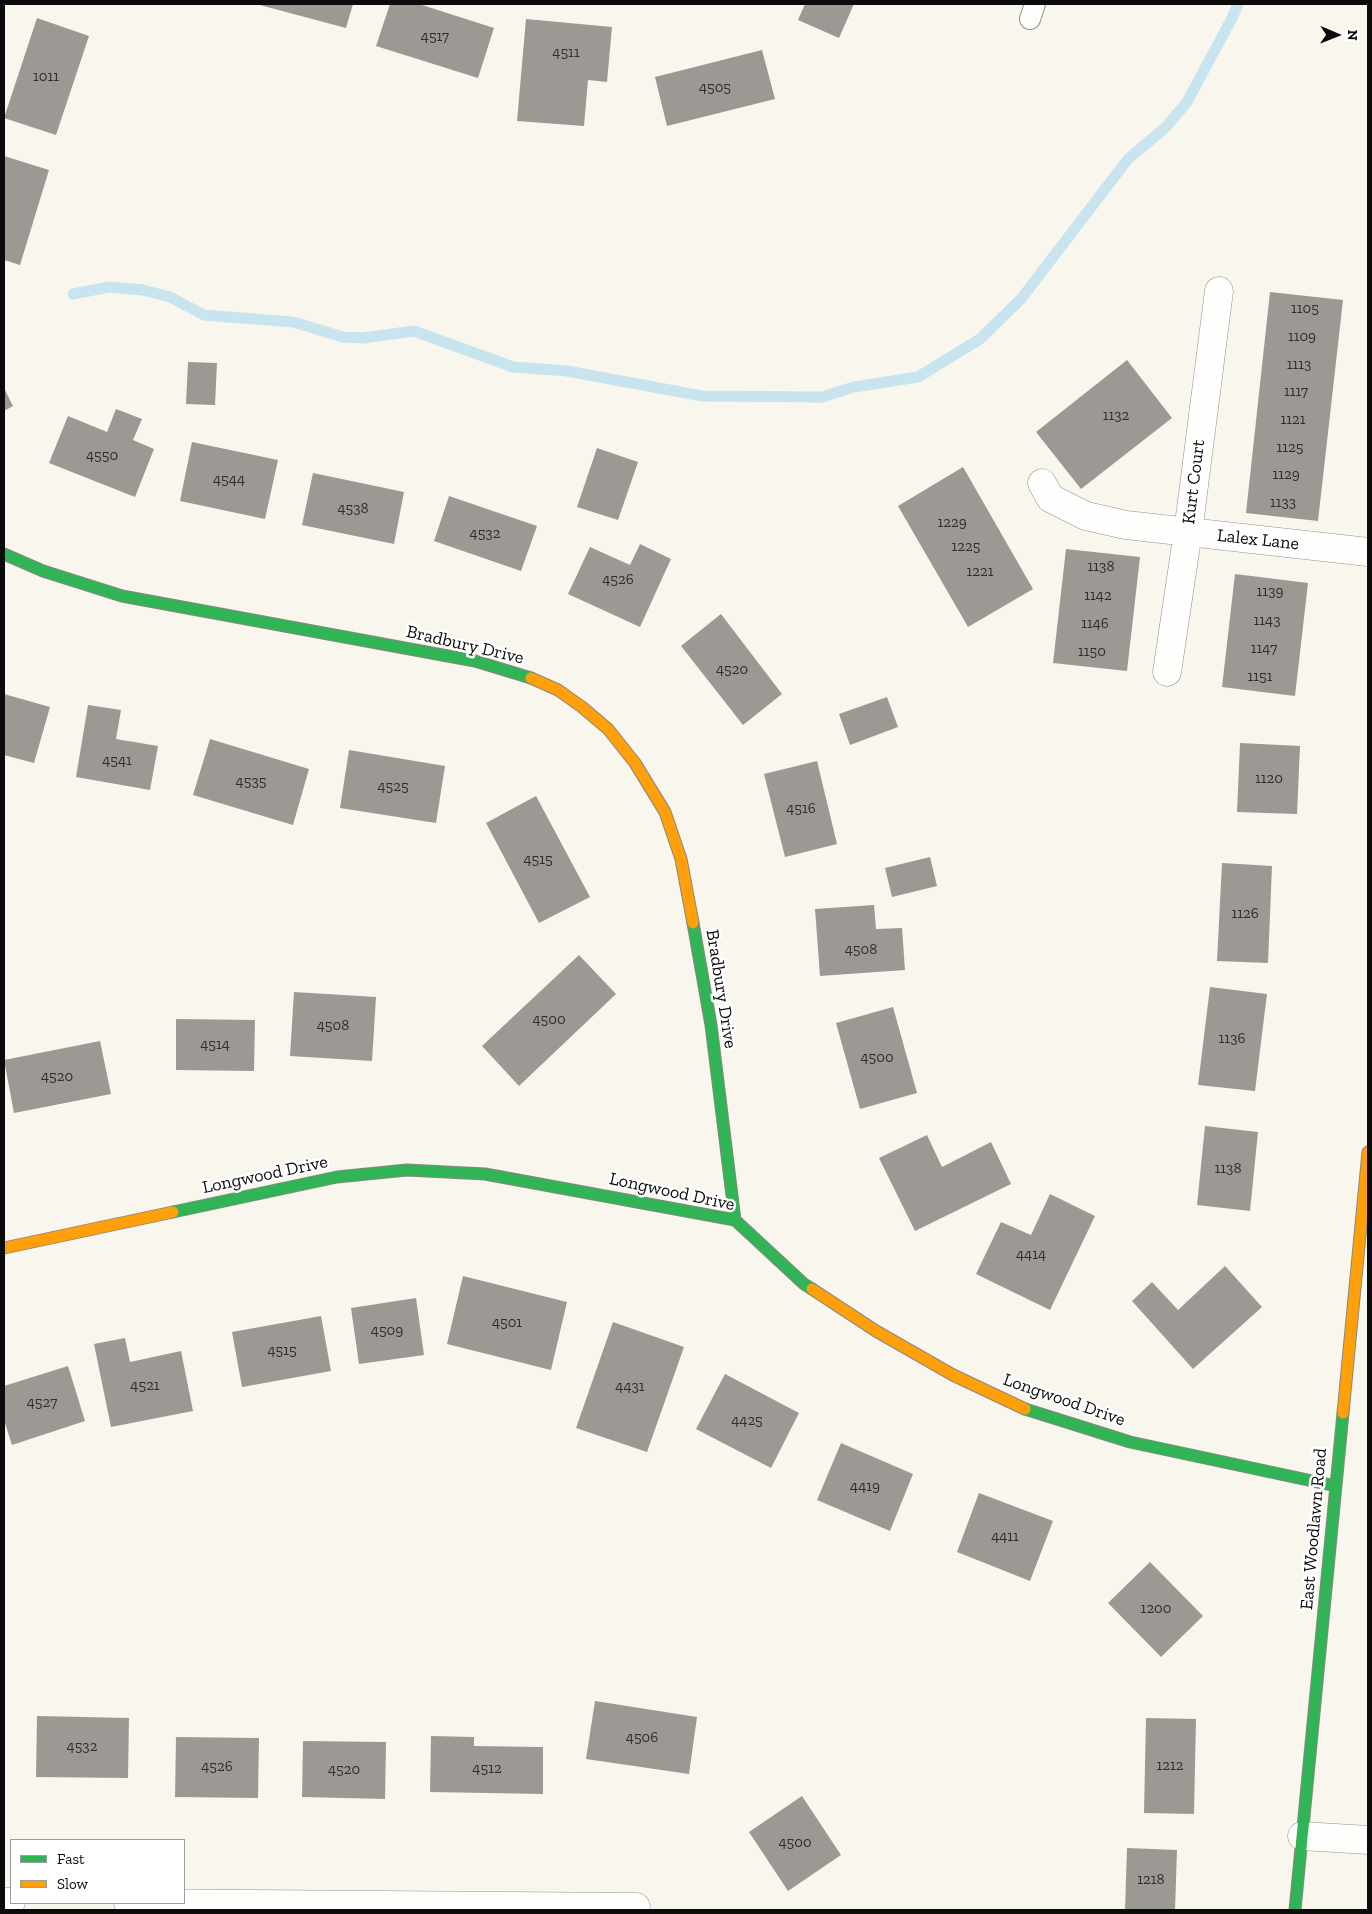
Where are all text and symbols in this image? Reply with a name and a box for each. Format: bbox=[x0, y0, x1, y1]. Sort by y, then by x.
north arrow bbox=[1312, 10, 1362, 60]
house number: 4517 bbox=[421, 28, 449, 46]
text: N bbox=[1344, 30, 1361, 41]
house number: 4511 bbox=[552, 44, 580, 62]
house number: 1011 bbox=[33, 68, 59, 86]
house number: 4505 bbox=[699, 79, 731, 97]
house number: 1105 bbox=[1291, 300, 1319, 318]
house number: 1109 bbox=[1288, 328, 1316, 346]
house number: 1113 bbox=[1287, 356, 1311, 374]
house number: 1117 bbox=[1284, 383, 1308, 401]
house number: 1132 bbox=[1103, 407, 1129, 425]
house number: 1121 bbox=[1280, 411, 1306, 429]
street label: Kurt Court bbox=[1178, 438, 1210, 526]
house number: 1125 bbox=[1277, 439, 1303, 457]
house number: 4550 bbox=[86, 447, 118, 465]
house number: 1129 bbox=[1272, 466, 1300, 484]
house number: 4544 bbox=[213, 471, 245, 489]
house number: 1133 bbox=[1270, 494, 1296, 512]
house number: 4538 bbox=[337, 500, 369, 518]
house number: 1229 bbox=[937, 514, 967, 532]
house number: 4532 bbox=[470, 525, 500, 543]
street label: Lalex Lane bbox=[1216, 525, 1300, 555]
house number: 1225 bbox=[952, 538, 980, 556]
house number: 1138 bbox=[1088, 558, 1114, 576]
house number: 1221 bbox=[967, 563, 993, 581]
house number: 4526 bbox=[602, 571, 634, 589]
house number: 1139 bbox=[1257, 583, 1283, 601]
house number: 1142 bbox=[1084, 587, 1112, 605]
house number: 1143 bbox=[1254, 612, 1280, 630]
house number: 1146 bbox=[1081, 615, 1109, 633]
street label: Bradbury Drive bbox=[404, 621, 526, 669]
house number: 1147 bbox=[1251, 640, 1277, 658]
house number: 1150 bbox=[1078, 643, 1106, 661]
house number: 4520 bbox=[716, 661, 748, 679]
house number: 1151 bbox=[1247, 668, 1273, 686]
house number: 4541 bbox=[102, 752, 132, 770]
house number: 1120 bbox=[1255, 770, 1283, 788]
house number: 4535 bbox=[236, 773, 266, 791]
house number: 4525 bbox=[377, 778, 409, 796]
house number: 4516 bbox=[786, 800, 816, 818]
house number: 4515 bbox=[523, 851, 553, 869]
house number: 1126 bbox=[1231, 905, 1259, 923]
street label: Bradbury Drive bbox=[701, 928, 741, 1050]
house number: 4508 bbox=[845, 941, 877, 959]
house number: 4500 bbox=[532, 1011, 566, 1029]
house number: 4508 bbox=[317, 1017, 349, 1035]
house number: 1136 bbox=[1219, 1030, 1245, 1048]
house number: 4514 bbox=[200, 1036, 230, 1054]
house number: 4500 bbox=[860, 1049, 894, 1067]
house number: 4520 bbox=[41, 1068, 73, 1086]
street label: Longwood Drive bbox=[200, 1151, 330, 1199]
house number: 1138 bbox=[1215, 1160, 1241, 1178]
street label: Longwood Drive bbox=[607, 1168, 737, 1216]
house number: 4414 bbox=[1016, 1246, 1046, 1264]
house number: 4501 bbox=[492, 1314, 522, 1332]
house number: 4509 bbox=[371, 1322, 403, 1340]
house number: 4515 bbox=[267, 1342, 297, 1360]
street label: Longwood Drive bbox=[1000, 1369, 1128, 1431]
house number: 4521 bbox=[130, 1377, 160, 1395]
house number: 4431 bbox=[615, 1378, 645, 1396]
house number: 4527 bbox=[27, 1394, 57, 1412]
house number: 4425 bbox=[731, 1412, 763, 1430]
street label: East Woodlawn Road bbox=[1296, 1447, 1332, 1611]
house number: 4419 bbox=[850, 1478, 880, 1496]
house number: 4411 bbox=[991, 1528, 1019, 1546]
house number: 1200 bbox=[1141, 1600, 1171, 1618]
house number: 4506 bbox=[626, 1729, 658, 1747]
house number: 4532 bbox=[67, 1738, 97, 1756]
house number: 1212 bbox=[1157, 1757, 1183, 1775]
house number: 4526 bbox=[201, 1758, 233, 1776]
house number: 4512 bbox=[472, 1760, 502, 1778]
house number: 4520 bbox=[328, 1761, 360, 1779]
house number: 4500 bbox=[778, 1834, 812, 1852]
legend bbox=[10, 1839, 185, 1904]
text: Fast bbox=[57, 1850, 85, 1868]
house number: 1218 bbox=[1137, 1871, 1165, 1889]
text: Slow bbox=[57, 1875, 88, 1893]

